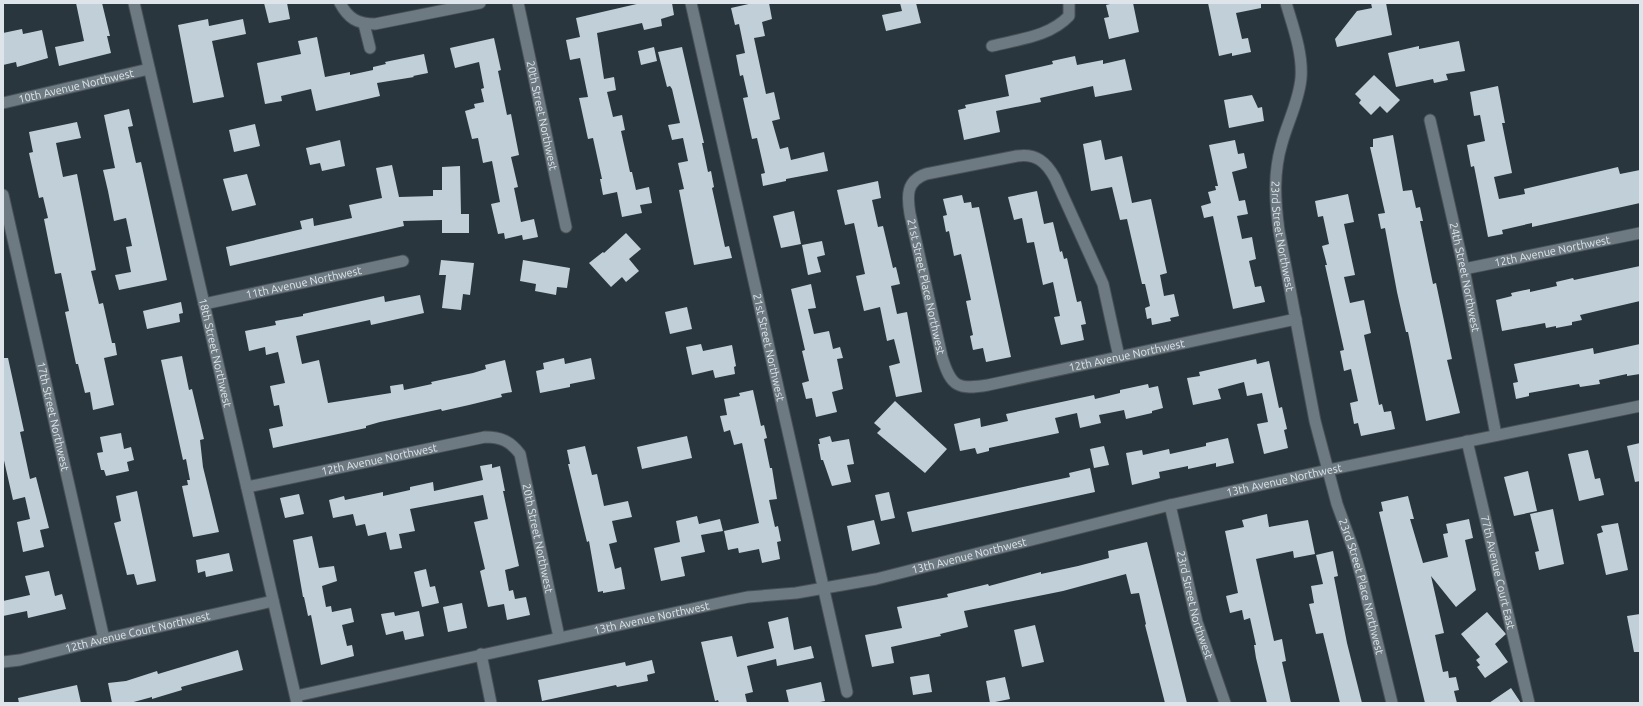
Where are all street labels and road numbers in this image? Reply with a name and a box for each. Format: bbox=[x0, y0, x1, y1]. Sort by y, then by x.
street label: 20th Street Northwest bbox=[525, 60, 560, 172]
street label: 10th Avenue Northwest bbox=[17, 67, 136, 105]
street label: 23rd Street Northwest bbox=[1270, 181, 1296, 293]
street label: 21st Street Place Northwest bbox=[905, 217, 947, 356]
street label: 24th Street Northwest bbox=[1448, 221, 1482, 334]
street label: 12th Avenue Northwest bbox=[1493, 233, 1612, 269]
street label: 11th Avenue Northwest bbox=[245, 264, 363, 301]
street label: 21st Street Northwest bbox=[751, 292, 787, 403]
street label: 18th Street Northwest bbox=[197, 297, 234, 409]
street label: 12th Avenue Northwest bbox=[1068, 337, 1186, 374]
street label: 17th Street Northwest bbox=[35, 361, 72, 473]
street label: 12th Avenue Northwest bbox=[320, 441, 439, 477]
street label: 13th Avenue Northwest bbox=[1225, 461, 1343, 498]
street label: 20th Street Northwest bbox=[520, 482, 556, 595]
street label: 77th Avenue Court East bbox=[1479, 514, 1518, 631]
street label: 23rd Street Place Northwest bbox=[1337, 517, 1386, 656]
street label: 13th Avenue Northwest bbox=[910, 535, 1028, 576]
street label: 23rd Street Northwest bbox=[1175, 550, 1216, 661]
street label: 13th Avenue Northwest bbox=[593, 599, 711, 636]
street label: 12th Avenue Court Northwest bbox=[64, 609, 212, 655]

